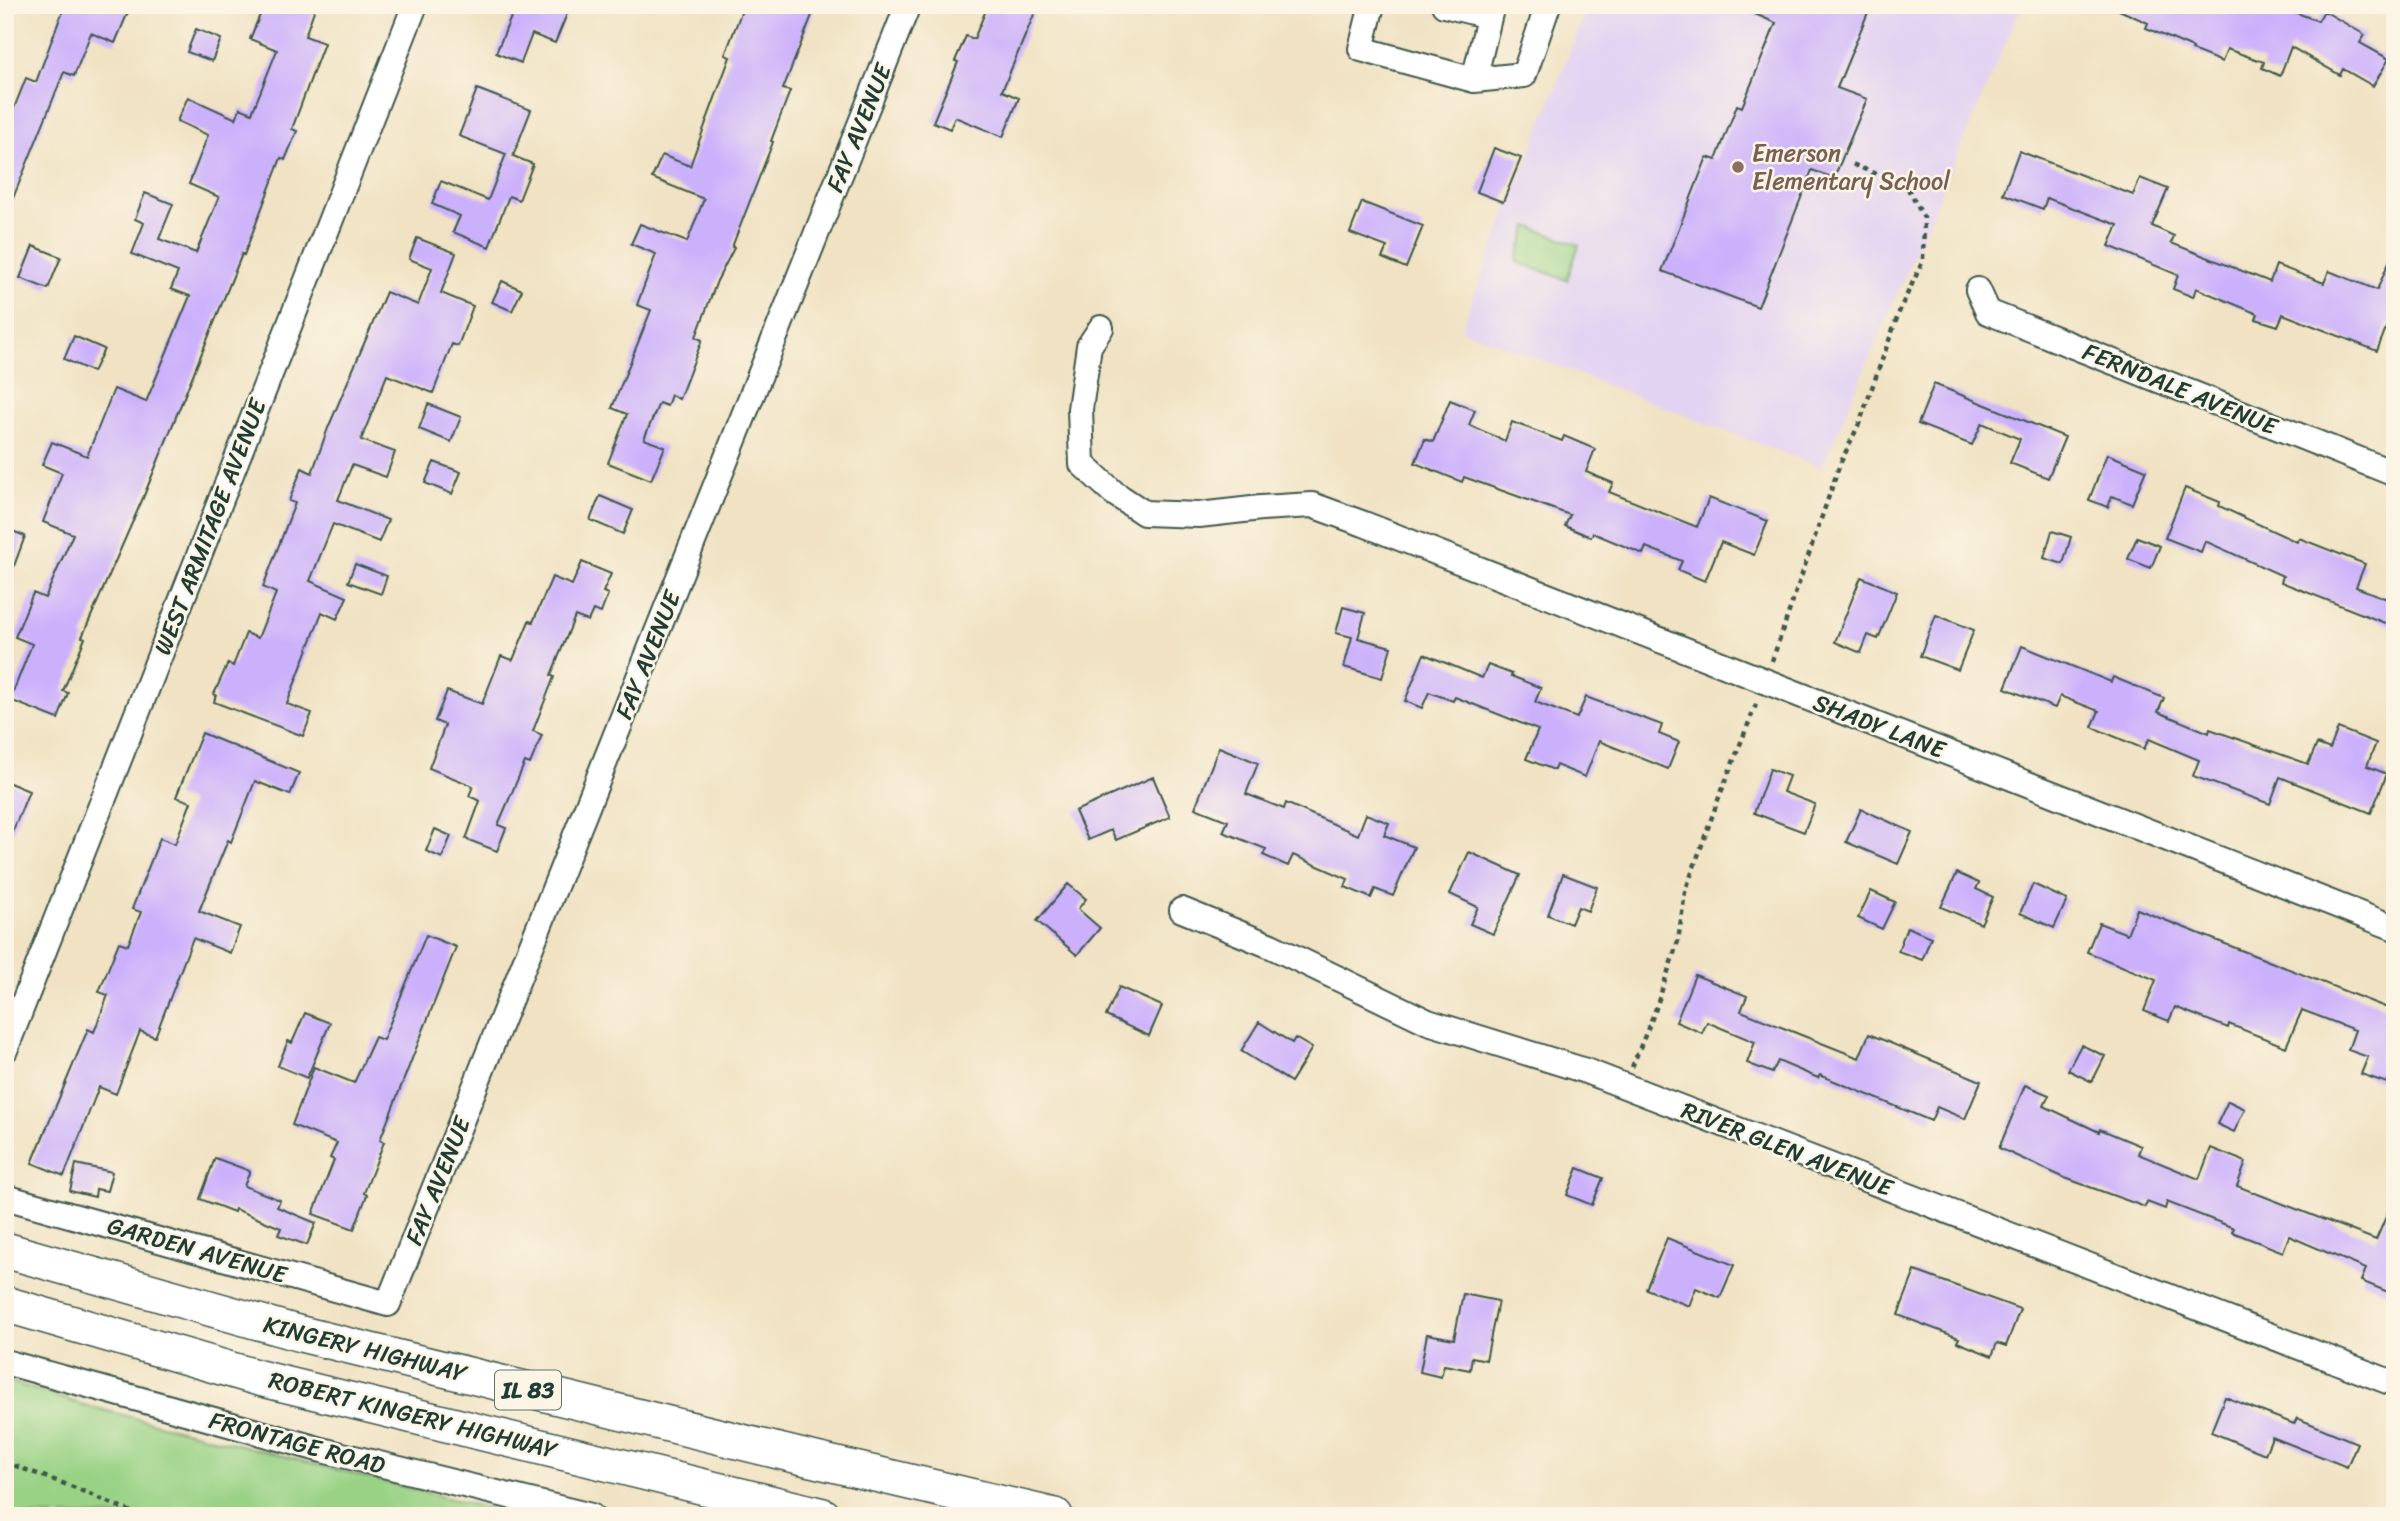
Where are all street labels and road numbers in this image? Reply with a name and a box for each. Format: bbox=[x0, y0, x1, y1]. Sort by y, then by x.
street label: FAY AVENUE bbox=[814, 56, 904, 199]
street label: FERNDALE AVENUE bbox=[2076, 331, 2285, 448]
street label: WEST ARMITAGE AVENUE bbox=[142, 391, 279, 661]
street label: FAY AVENUE bbox=[603, 583, 693, 726]
street label: SHADY LANE bbox=[1807, 682, 1953, 771]
street label: RIVER GLEN AVENUE bbox=[1675, 1089, 1900, 1209]
street label: FAY AVENUE bbox=[393, 1109, 483, 1252]
street label: GARDEN AVENUE bbox=[102, 1204, 293, 1296]
street label: KINGERY HIGHWAY bbox=[259, 1303, 473, 1395]
street label: ROBERT KINGERY HIGHWAY bbox=[264, 1359, 562, 1471]
road number: IL 83 bbox=[495, 1371, 561, 1410]
street label: FRONTAGE ROAD bbox=[204, 1399, 390, 1487]

